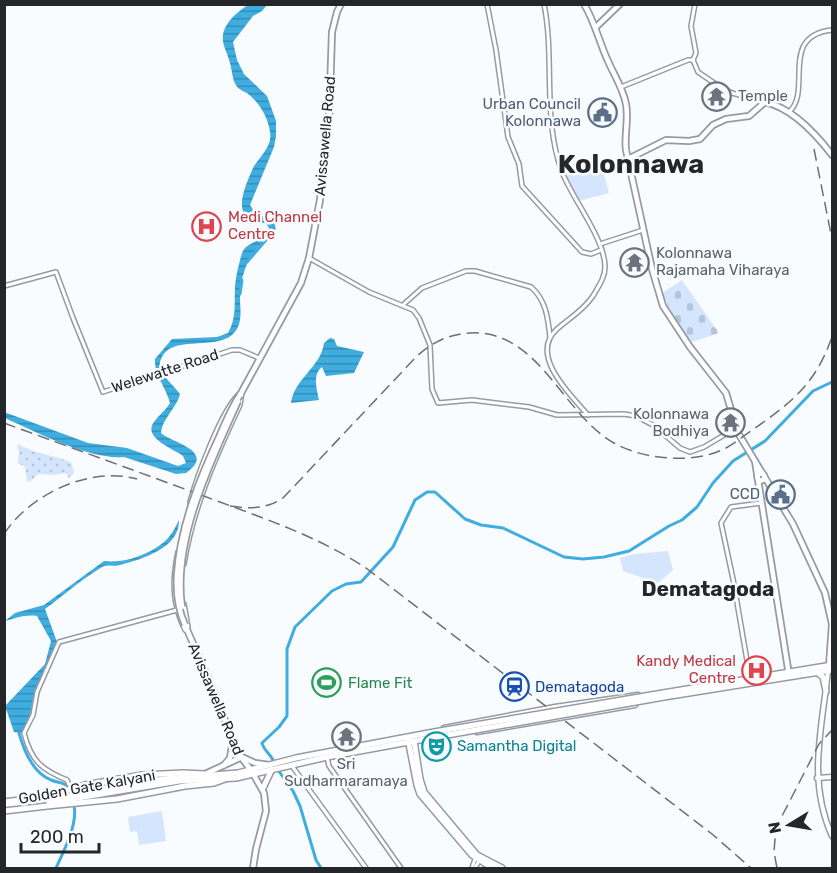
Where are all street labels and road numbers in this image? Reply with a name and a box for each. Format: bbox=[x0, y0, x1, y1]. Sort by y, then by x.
street label: Avissawella Road bbox=[311, 75, 339, 197]
street label: Welewatte Road bbox=[109, 345, 221, 397]
street label: Avissawella Road bbox=[184, 640, 248, 758]
street label: Golden Gate Kalyani bbox=[17, 766, 157, 808]

